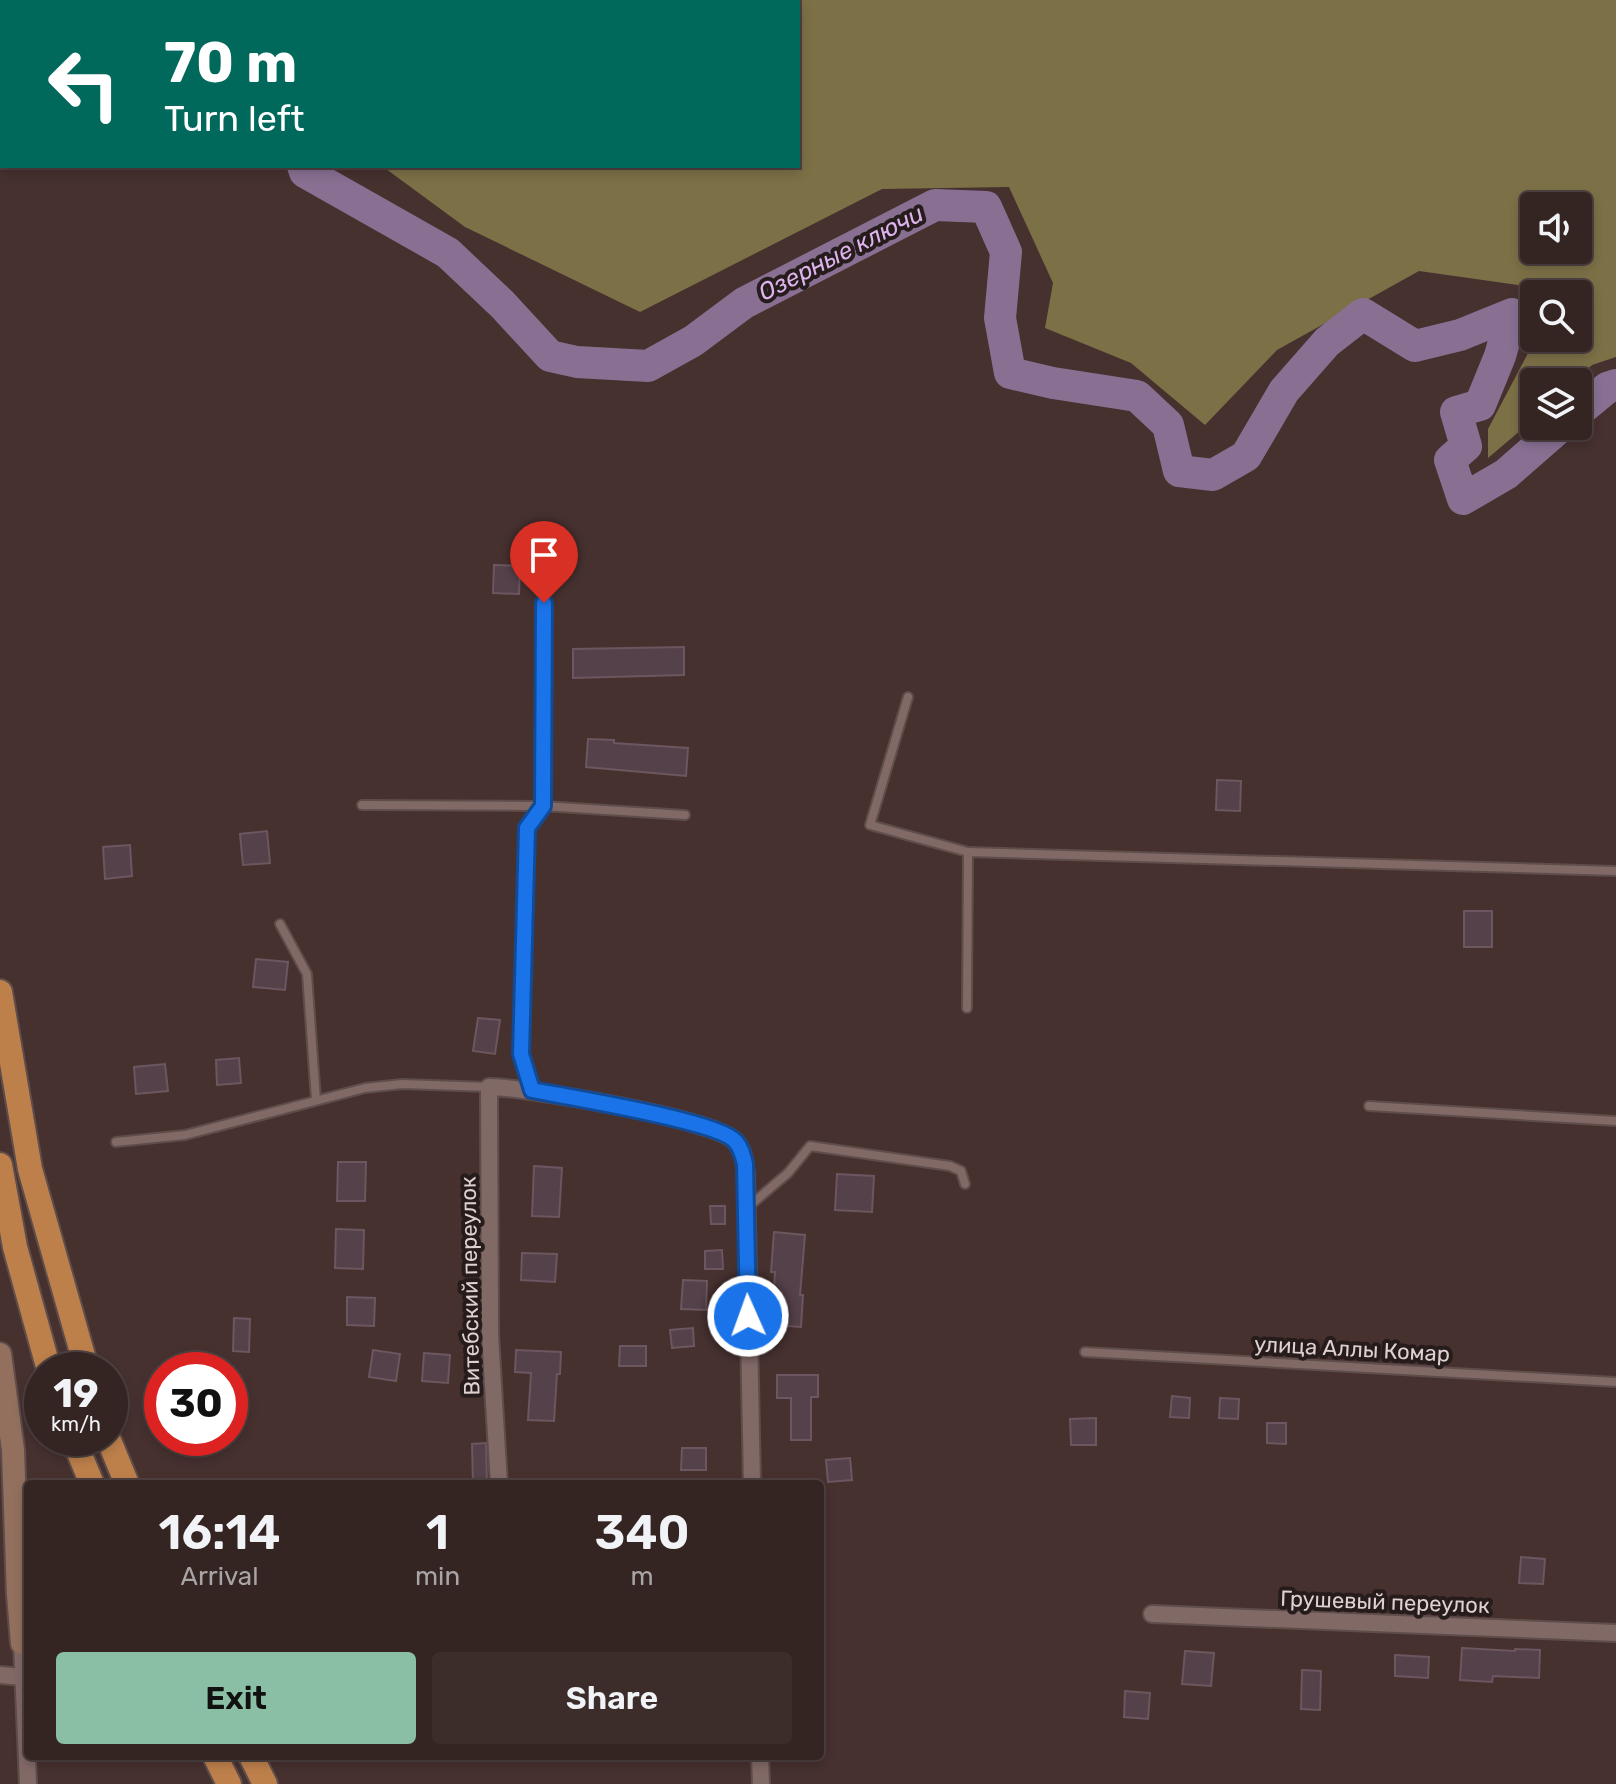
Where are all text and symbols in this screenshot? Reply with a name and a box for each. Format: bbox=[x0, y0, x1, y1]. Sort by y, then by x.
text: 70 m bbox=[164, 30, 297, 96]
icon: left bbox=[32, 32, 136, 136]
text: Turn left bbox=[164, 97, 305, 140]
map controls bbox=[1520, 192, 1592, 440]
button: sound bbox=[1520, 192, 1592, 264]
water label: Озерные ключи bbox=[754, 199, 928, 307]
button: search bbox=[1520, 280, 1592, 352]
button: layers bbox=[1520, 368, 1592, 440]
pin bbox=[510, 521, 578, 603]
icon: arrive bbox=[522, 533, 566, 577]
street label: Витебский переулок bbox=[455, 1176, 485, 1396]
position arrow bbox=[706, 1274, 790, 1358]
street label: улица Аллы Комар bbox=[1253, 1330, 1451, 1368]
speed limit sign: 30 bbox=[144, 1352, 248, 1456]
text: 19 bbox=[53, 1370, 99, 1417]
text: km/h bbox=[51, 1412, 101, 1436]
text: 16:14 bbox=[158, 1504, 281, 1561]
text: 1 bbox=[426, 1504, 449, 1561]
text: 340 bbox=[595, 1504, 690, 1561]
text: Arrival bbox=[180, 1561, 259, 1592]
text: min bbox=[415, 1561, 460, 1592]
text: m bbox=[631, 1561, 654, 1592]
street label: Грушевый переулок bbox=[1280, 1585, 1490, 1619]
button: Exit bbox=[56, 1652, 416, 1744]
button: Share bbox=[432, 1652, 792, 1744]

